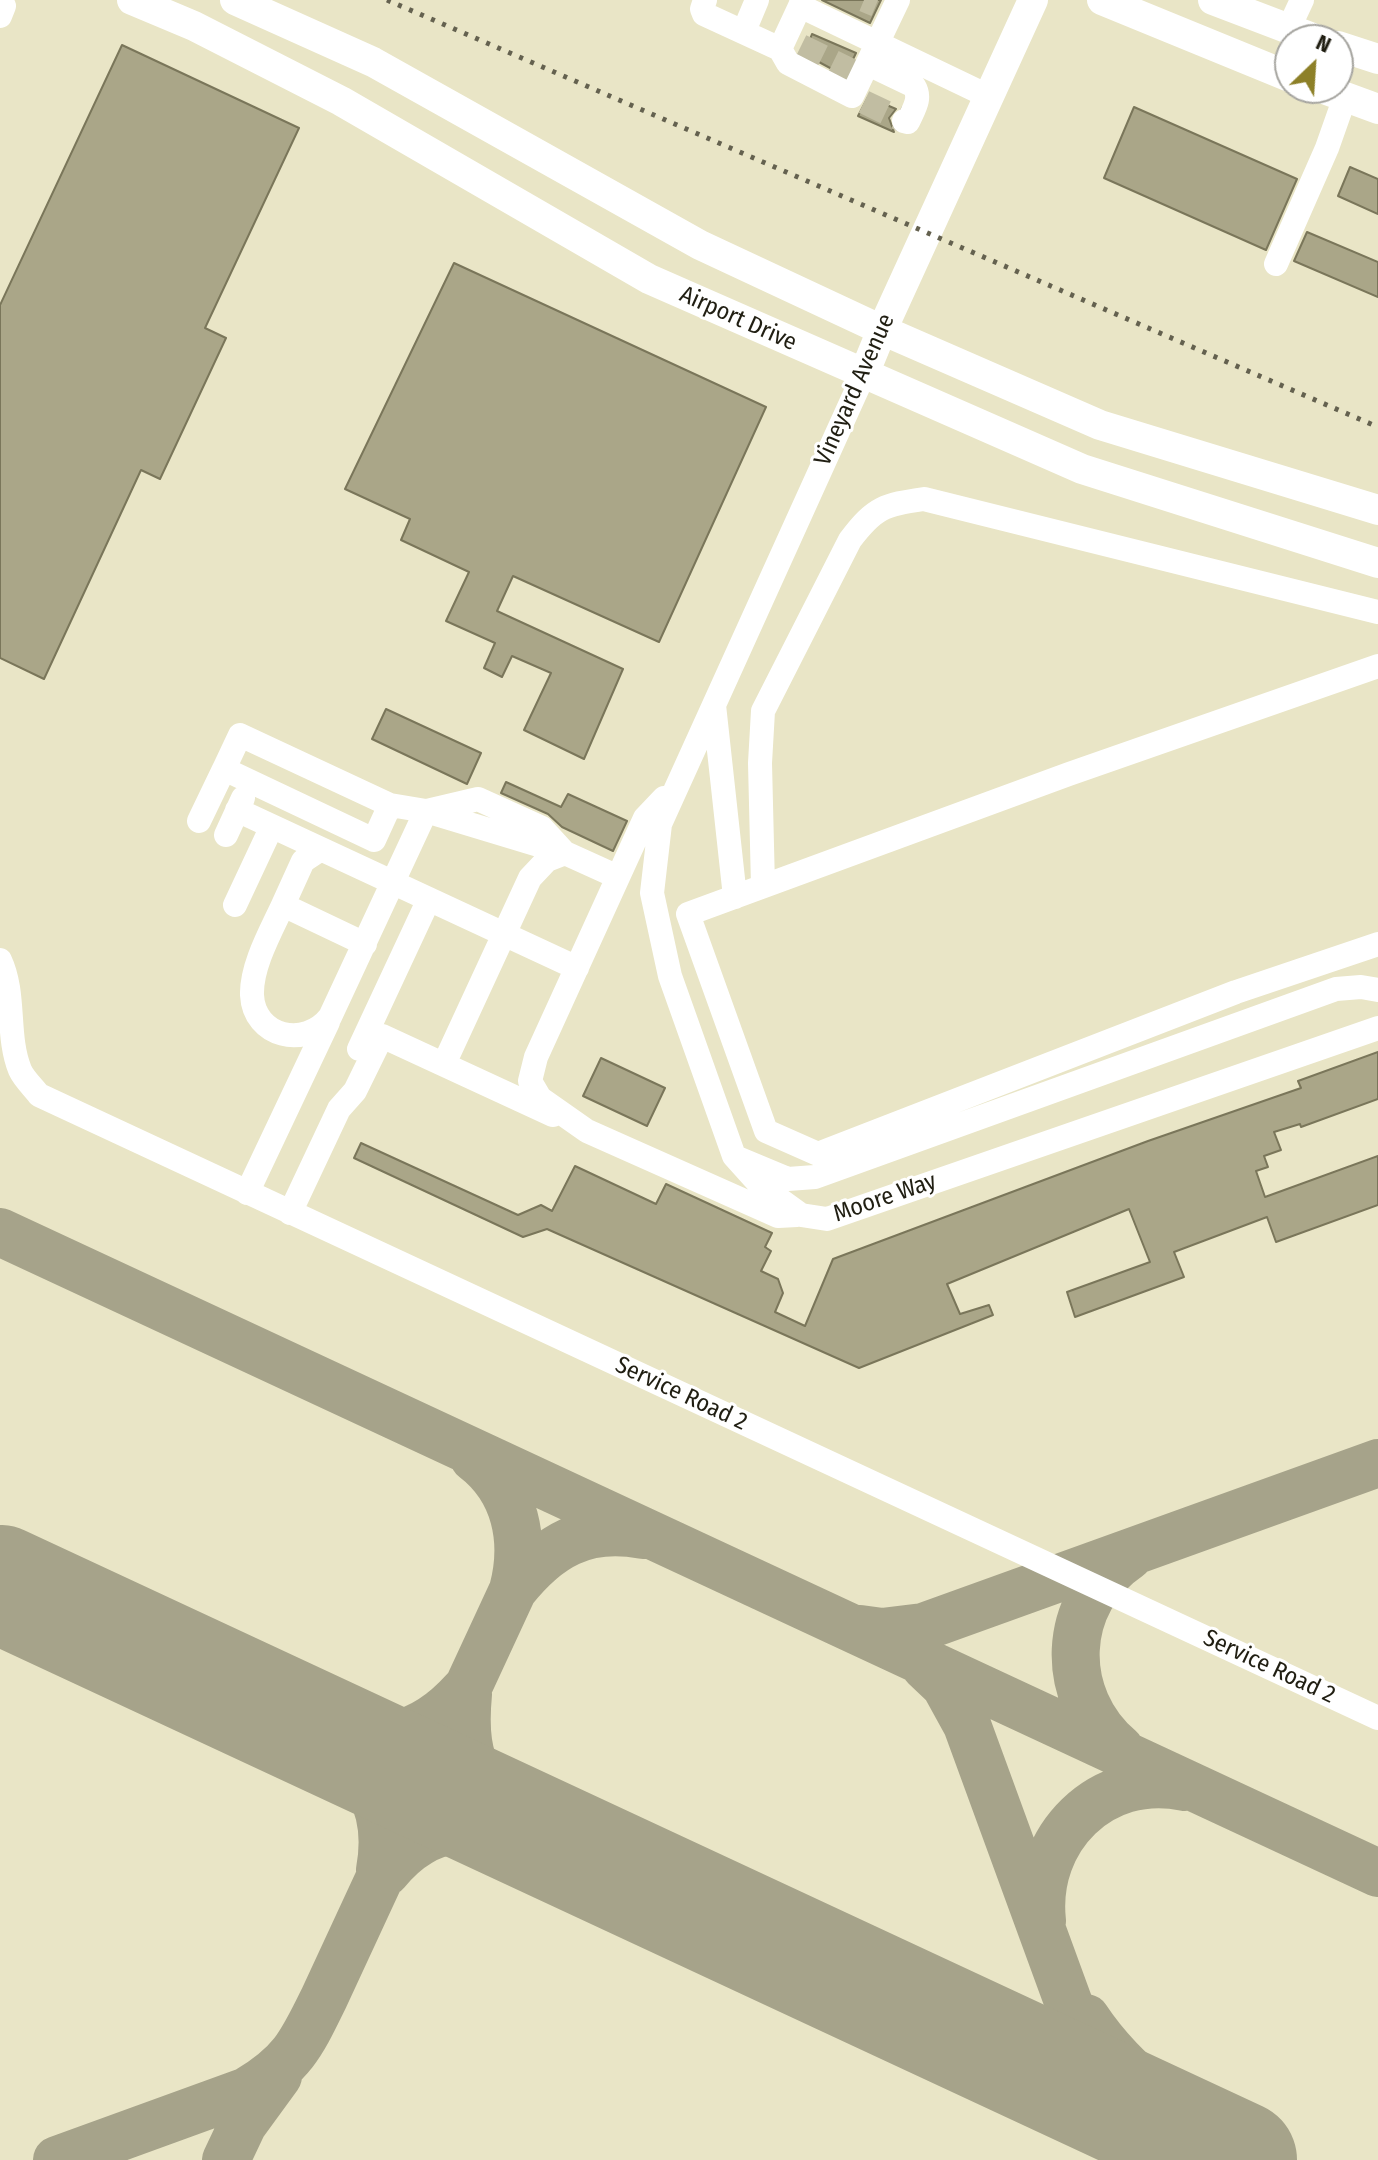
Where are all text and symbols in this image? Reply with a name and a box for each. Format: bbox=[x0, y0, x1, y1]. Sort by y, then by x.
north arrow bbox=[1274, 24, 1354, 104]
text: N bbox=[1312, 29, 1335, 59]
street label: Airport Drive bbox=[675, 280, 801, 358]
street label: Vineyard Avenue bbox=[809, 310, 901, 470]
street label: Moore Way bbox=[830, 1167, 940, 1229]
street label: Service Road 2 bbox=[610, 1351, 752, 1437]
street label: Service Road 2 bbox=[1198, 1624, 1340, 1710]

